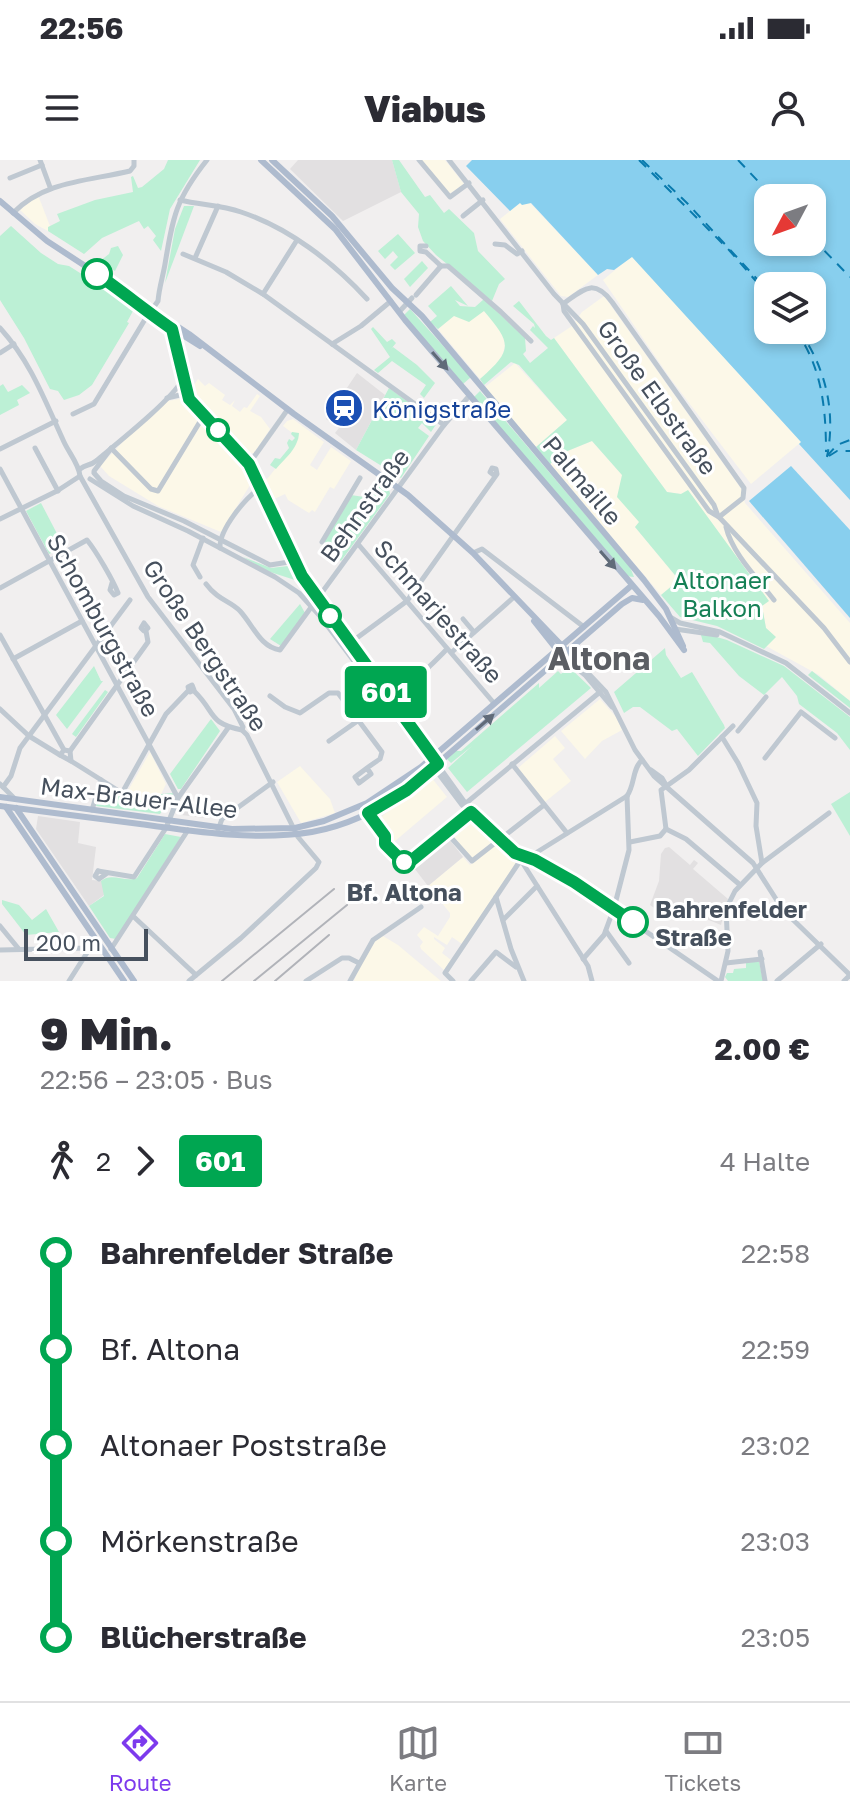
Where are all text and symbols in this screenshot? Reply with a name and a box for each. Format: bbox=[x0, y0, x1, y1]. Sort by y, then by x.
text: 22:56 bbox=[40, 10, 124, 46]
icon: menu bbox=[40, 86, 84, 130]
icon: person bbox=[766, 86, 810, 130]
text: Viabus bbox=[364, 87, 486, 130]
north arrow bbox=[754, 184, 826, 256]
map controls bbox=[754, 184, 826, 344]
unlabelled marker bbox=[82, 259, 112, 289]
button: layers bbox=[754, 272, 826, 344]
street label: Große Elbstraße bbox=[592, 314, 724, 480]
one-way arrow bbox=[431, 351, 449, 371]
station icon: Königstraße bbox=[323, 387, 365, 429]
place label: Königstraße bbox=[372, 394, 511, 423]
unlabelled marker bbox=[207, 419, 229, 441]
street label: Palmaille bbox=[538, 430, 628, 530]
street label: Behnstraße bbox=[313, 443, 415, 567]
street label: Schomburgstraße bbox=[42, 528, 166, 722]
street label: Schmarjestraße bbox=[369, 533, 509, 689]
one-way arrow bbox=[599, 549, 616, 569]
street label: Große Bergstraße bbox=[138, 554, 274, 736]
park label: Altonaer Balkon bbox=[673, 565, 771, 622]
unlabelled marker bbox=[319, 605, 341, 627]
district label: Altona bbox=[548, 639, 650, 677]
line badge: 601 bbox=[340, 666, 432, 718]
text: 601 bbox=[361, 675, 411, 708]
one-way arrow bbox=[475, 714, 495, 731]
street label: Max-Brauer-Allee bbox=[39, 771, 239, 823]
marker: Bf. Altona bbox=[393, 851, 415, 873]
place label: Bf. Altona bbox=[346, 877, 462, 906]
place label: Bahrenfelder Straße bbox=[655, 894, 807, 951]
marker: Bahrenfelder Straße bbox=[618, 907, 648, 937]
scale bar bbox=[24, 925, 148, 961]
text: 200 m bbox=[36, 929, 101, 956]
text: 9 Min. bbox=[40, 1007, 173, 1060]
text: 2.00 € bbox=[714, 1031, 810, 1067]
text: 22:56 – 23:05 · Bus bbox=[40, 1064, 273, 1095]
icon: walk bbox=[40, 1139, 84, 1183]
icon: forward bbox=[123, 1139, 167, 1183]
text: 601 bbox=[195, 1144, 246, 1177]
text: 2 bbox=[96, 1146, 111, 1177]
text: 4 Halte bbox=[720, 1146, 810, 1177]
text: Bahrenfelder Straße bbox=[100, 1235, 394, 1271]
text: 22:58 bbox=[741, 1238, 810, 1269]
text: Bf. Altona bbox=[100, 1331, 240, 1367]
text: 22:59 bbox=[741, 1334, 810, 1365]
text: Altonaer Poststraße bbox=[100, 1427, 387, 1463]
text: 23:02 bbox=[741, 1430, 810, 1461]
text: Mörkenstraße bbox=[100, 1523, 299, 1559]
text: 23:03 bbox=[741, 1526, 810, 1557]
text: Blücherstraße bbox=[100, 1619, 307, 1655]
text: 23:05 bbox=[741, 1622, 810, 1653]
tab: Route bbox=[109, 1721, 172, 1796]
tab: Karte bbox=[389, 1721, 447, 1796]
tab: Tickets bbox=[665, 1721, 741, 1796]

